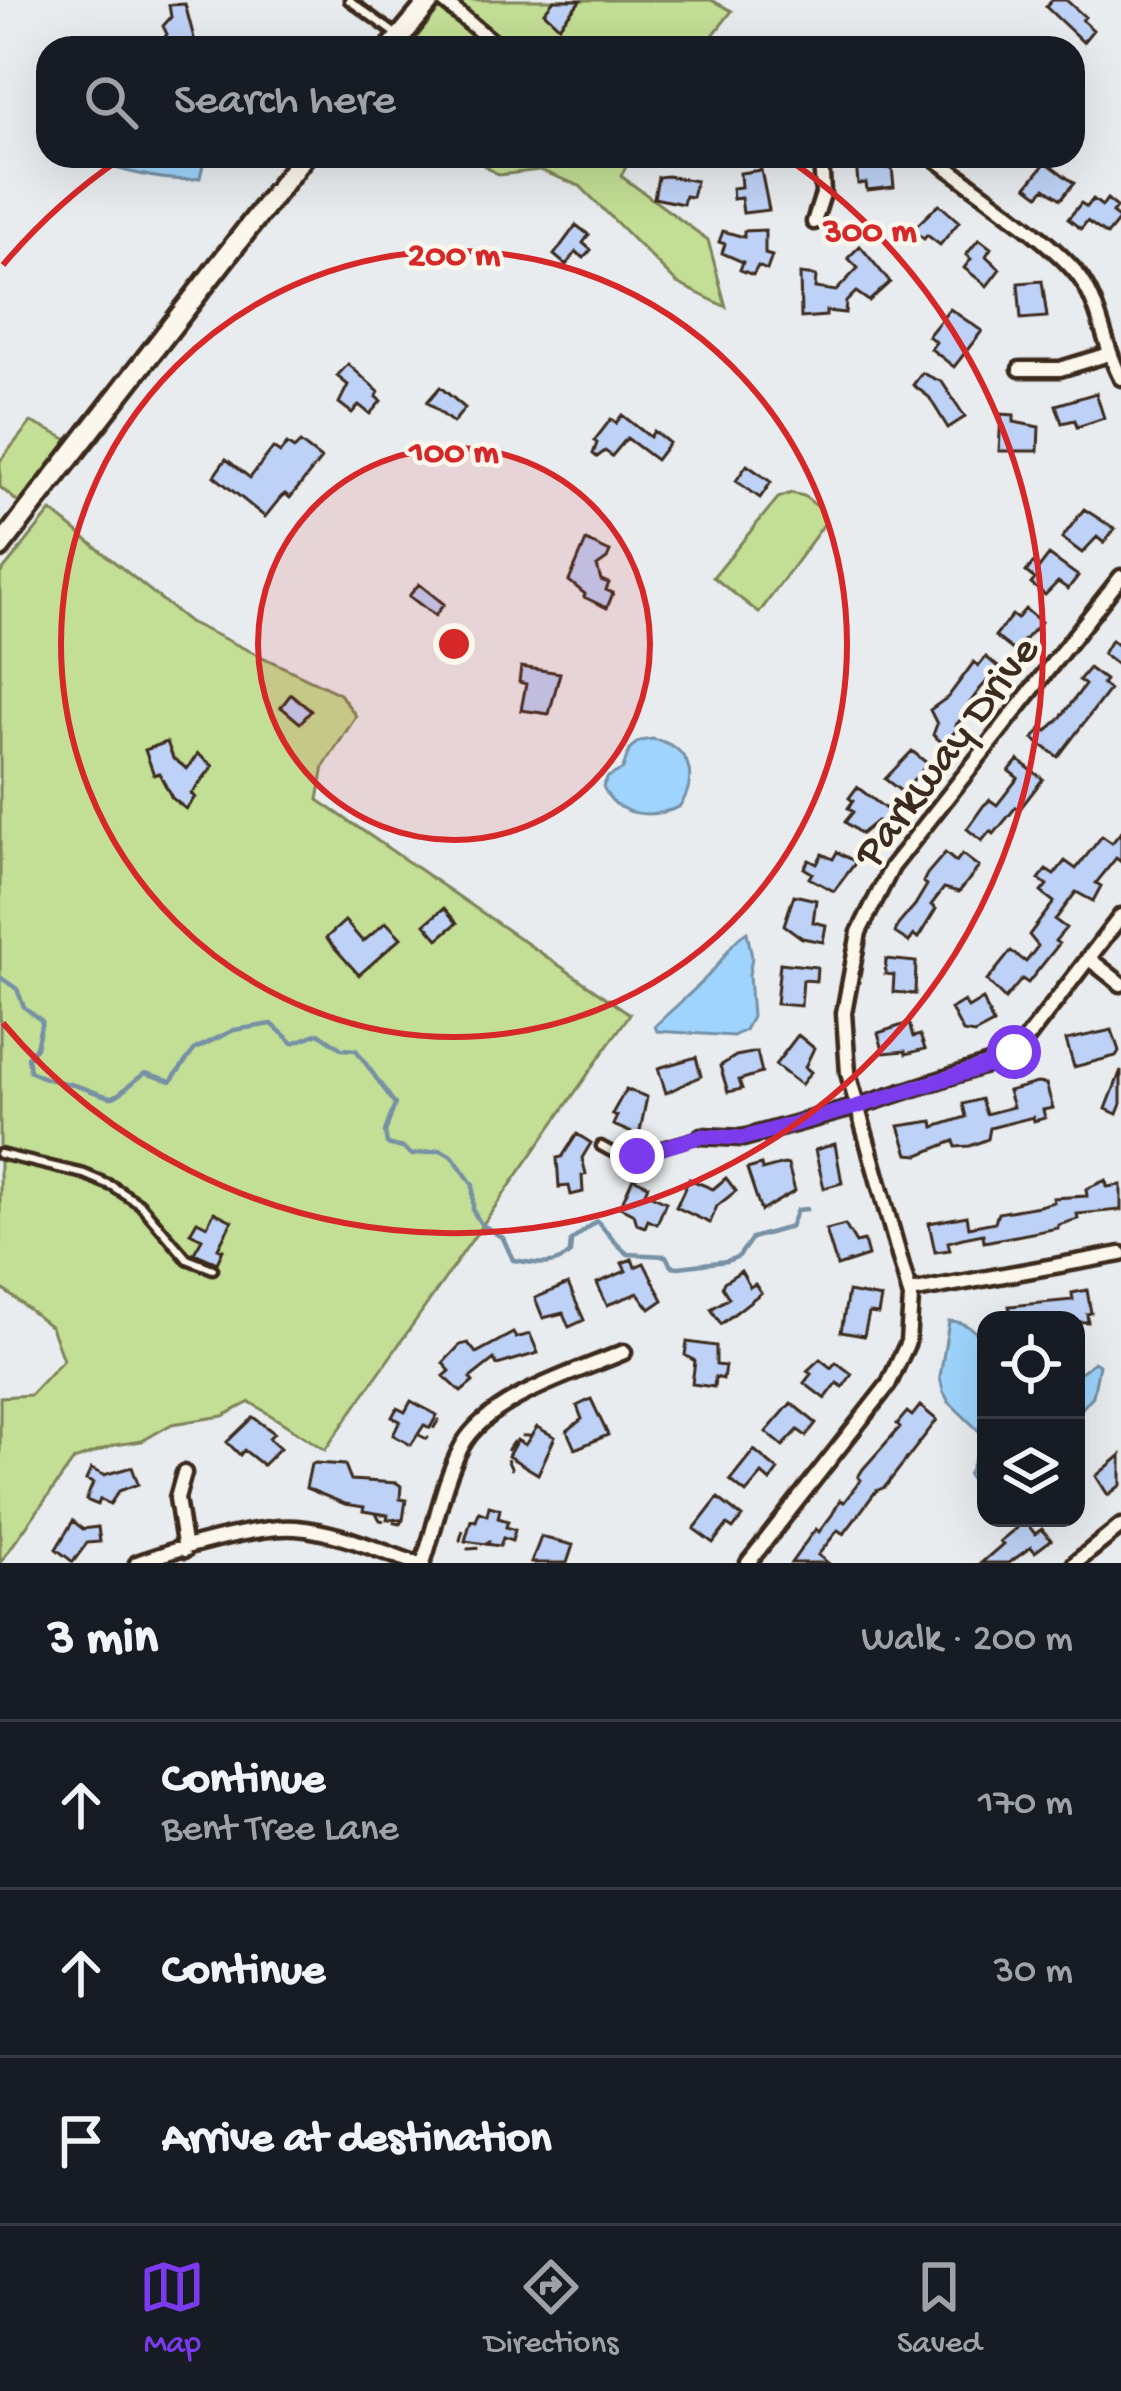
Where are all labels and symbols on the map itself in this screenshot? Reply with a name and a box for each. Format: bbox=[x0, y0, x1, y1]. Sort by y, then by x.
text: 300 m bbox=[822, 212, 917, 255]
text: 200 m bbox=[408, 236, 501, 279]
text: 100 m bbox=[407, 433, 499, 476]
centre of rings bbox=[433, 623, 475, 665]
street label: Parkway Drive bbox=[843, 627, 1054, 881]
route start bbox=[987, 1025, 1041, 1079]
route end bbox=[610, 1129, 664, 1183]

